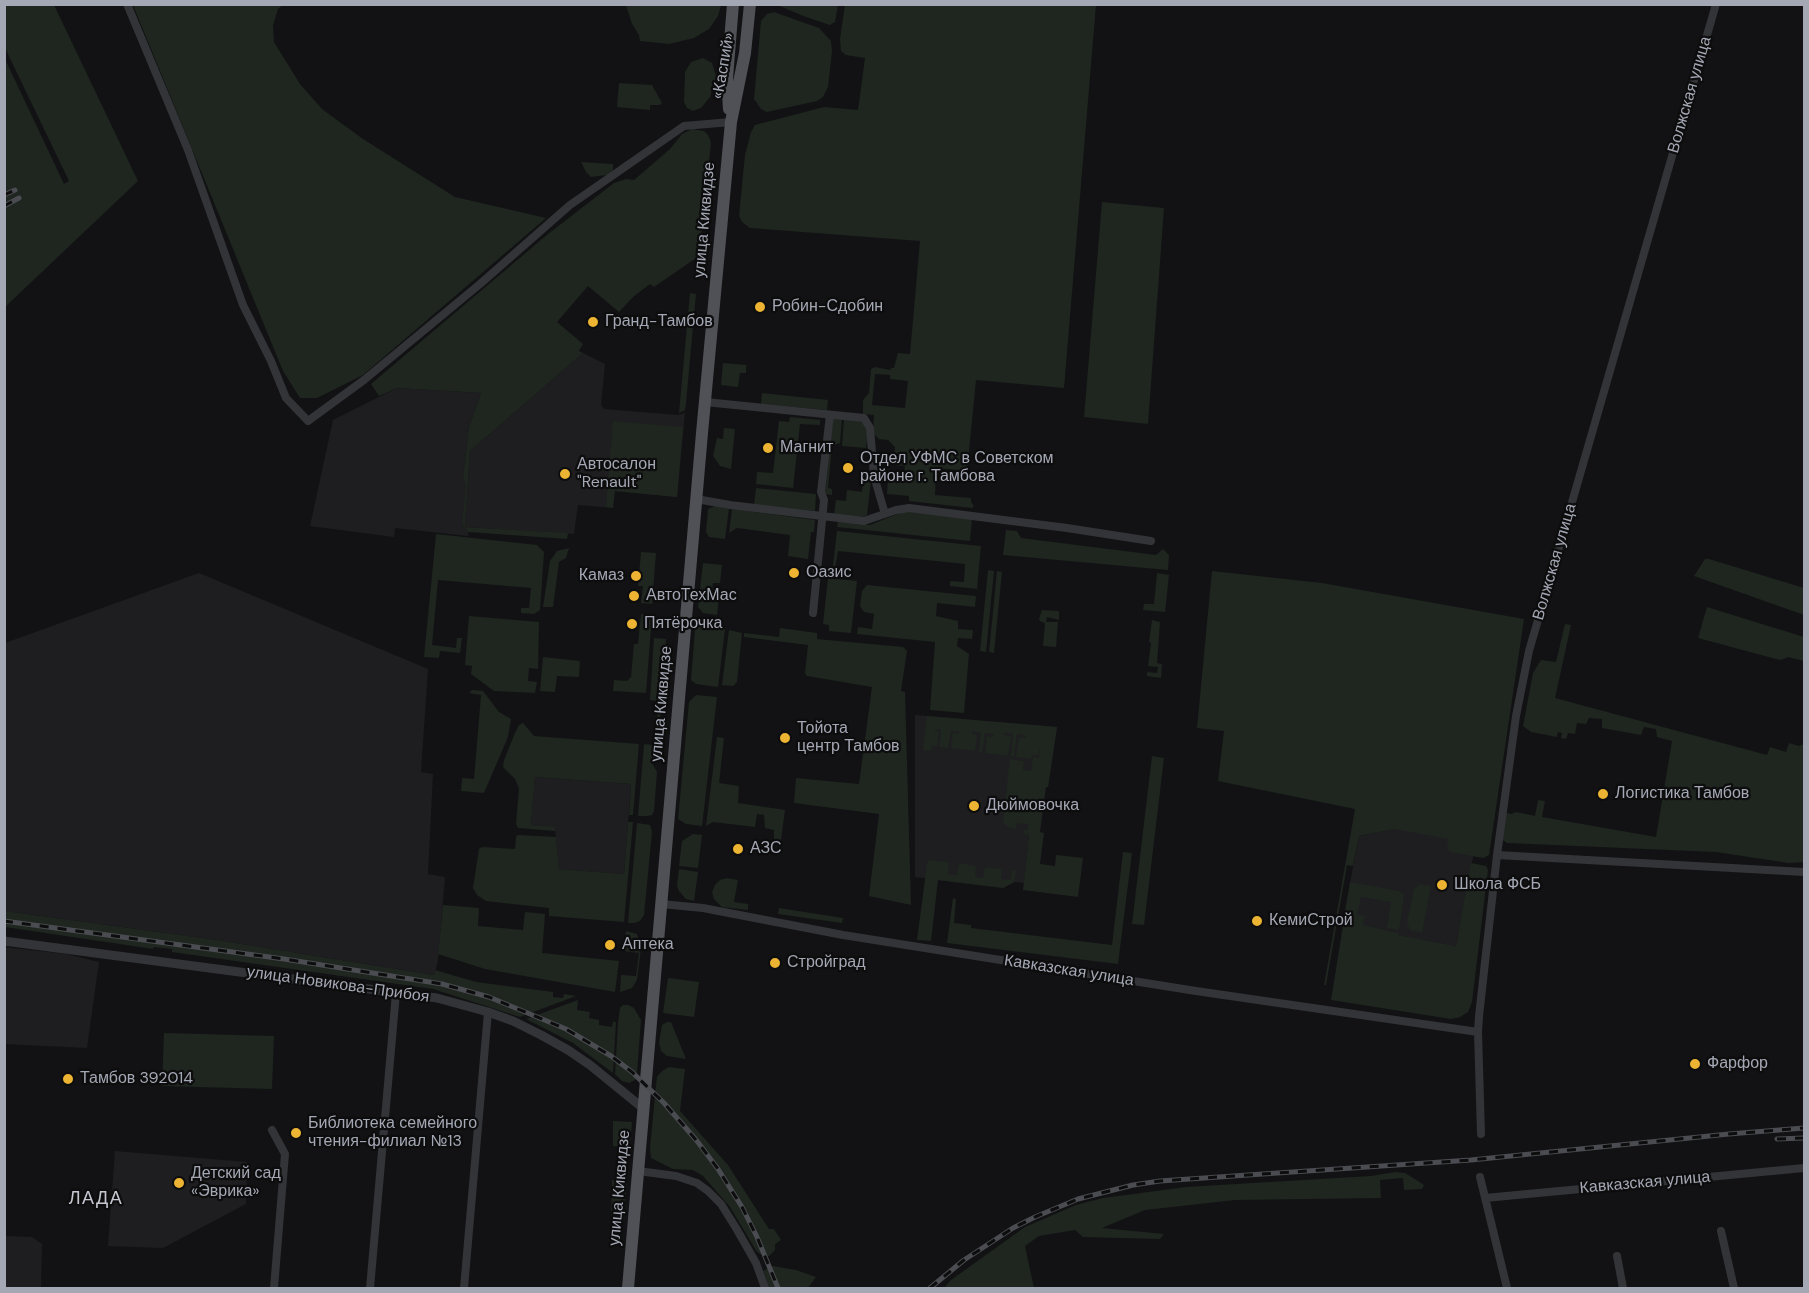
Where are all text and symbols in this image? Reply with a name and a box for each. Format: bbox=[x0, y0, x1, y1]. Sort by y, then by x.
street label: «Каспий» bbox=[709, 31, 739, 101]
street label: Волжская улица bbox=[1664, 34, 1716, 156]
street label: улица Киквидзе bbox=[690, 161, 720, 279]
place label: Робин-Сдобин bbox=[772, 297, 883, 317]
marker: Робин-Сдобин bbox=[753, 300, 767, 314]
place label: Гранд-Тамбов bbox=[605, 312, 713, 332]
marker: Гранд-Тамбов bbox=[586, 315, 600, 329]
place label: Магнит bbox=[780, 438, 833, 458]
marker: Магнит bbox=[761, 441, 775, 455]
place label: Отдел УФМС в Советском районе г. Тамбова bbox=[860, 449, 1054, 487]
place label: Автосалон "Renault" bbox=[577, 455, 656, 493]
marker: Отдел УФМС в Советском районе г. Тамбова bbox=[841, 461, 855, 475]
marker: Автосалон "Renault" bbox=[558, 467, 572, 481]
street label: Волжская улица bbox=[1529, 501, 1581, 623]
place label: Оазис bbox=[806, 563, 851, 583]
place label: Камаз bbox=[579, 566, 624, 586]
marker: Оазис bbox=[787, 566, 801, 580]
marker: Камаз bbox=[629, 569, 643, 583]
place label: АвтоТехМас bbox=[646, 586, 737, 606]
marker: АвтоТехМас bbox=[627, 589, 641, 603]
place label: Пятёрочка bbox=[644, 614, 722, 634]
marker: Пятёрочка bbox=[625, 617, 639, 631]
street label: улица Киквидзе bbox=[647, 645, 677, 763]
place label: Тойота центр Тамбов bbox=[797, 719, 900, 757]
marker: Тойота центр Тамбов bbox=[778, 731, 792, 745]
place label: Логистика Тамбов bbox=[1615, 784, 1749, 804]
marker: Логистика Тамбов bbox=[1596, 787, 1610, 801]
place label: Дюймовочка bbox=[986, 796, 1079, 816]
marker: Дюймовочка bbox=[967, 799, 981, 813]
place label: АЗС bbox=[750, 839, 782, 859]
marker: АЗС bbox=[731, 842, 745, 856]
place label: Школа ФСБ bbox=[1454, 875, 1541, 895]
marker: Школа ФСБ bbox=[1435, 878, 1449, 892]
place label: КемиСтрой bbox=[1269, 911, 1353, 931]
marker: КемиСтрой bbox=[1250, 914, 1264, 928]
place label: Аптека bbox=[622, 935, 674, 955]
marker: Аптека bbox=[603, 938, 617, 952]
street label: Кавказская улица bbox=[1003, 951, 1135, 991]
place label: Стройград bbox=[787, 953, 866, 973]
marker: Стройград bbox=[768, 956, 782, 970]
street label: улица Новикова-Прибоя bbox=[245, 963, 431, 1007]
place label: Фарфор bbox=[1707, 1054, 1768, 1074]
marker: Фарфор bbox=[1688, 1057, 1702, 1071]
place label: Тамбов 392014 bbox=[80, 1069, 193, 1089]
marker: Тамбов 392014 bbox=[61, 1072, 75, 1086]
place label: Библиотека семейного чтения-филиал №13 bbox=[308, 1114, 477, 1152]
marker: Библиотека семейного чтения-филиал №13 bbox=[289, 1126, 303, 1140]
street label: улица Киквидзе bbox=[605, 1129, 635, 1247]
place label: Детский сад «Эврика» bbox=[191, 1164, 281, 1202]
street label: Кавказская улица bbox=[1579, 1168, 1711, 1198]
marker: Детский сад «Эврика» bbox=[172, 1176, 186, 1190]
district label: ЛАДА bbox=[69, 1188, 123, 1210]

